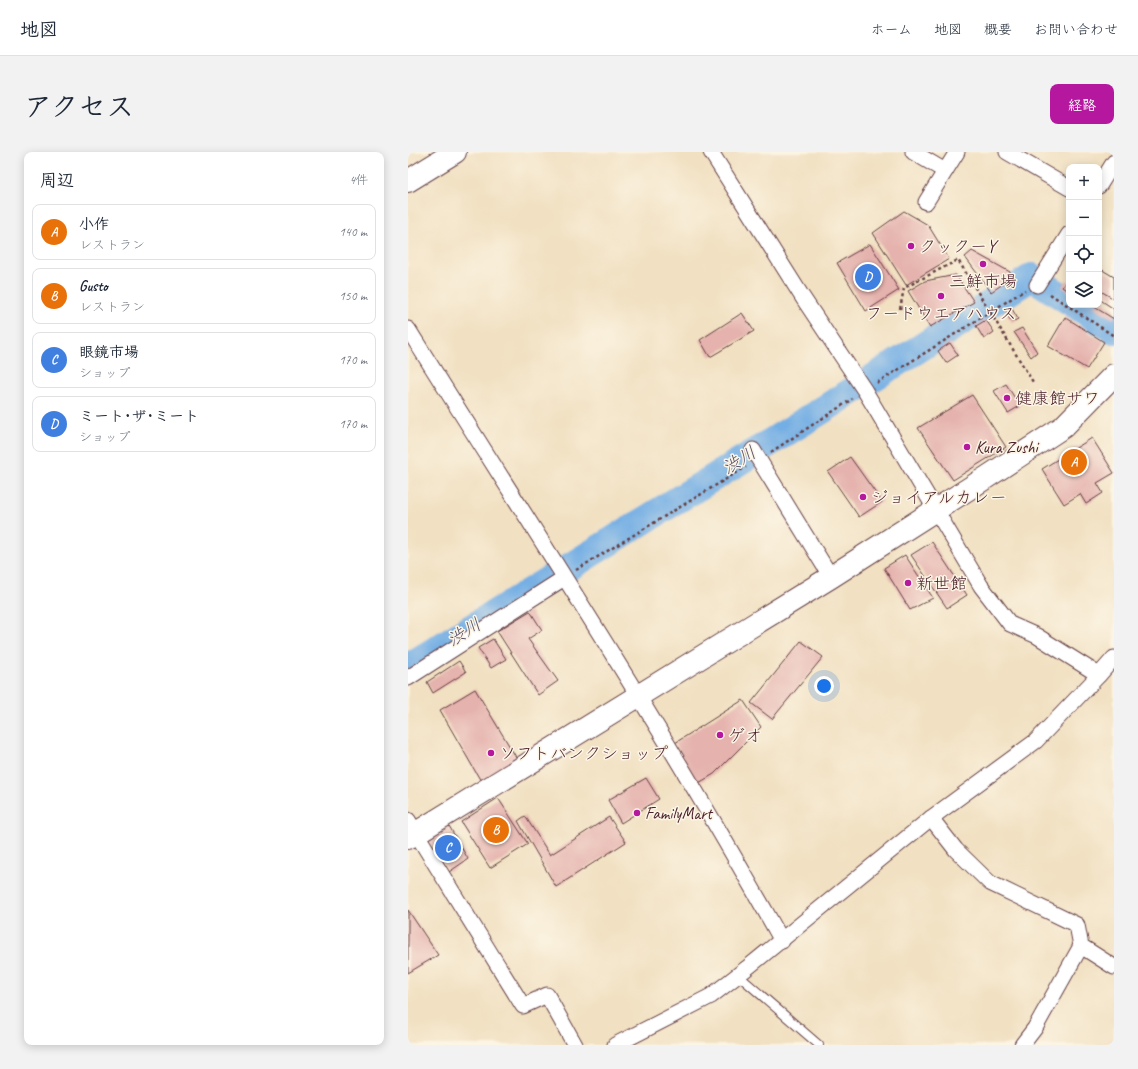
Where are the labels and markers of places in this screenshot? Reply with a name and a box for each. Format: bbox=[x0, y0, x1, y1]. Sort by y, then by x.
place label: クックーY bbox=[919, 236, 999, 257]
marker: クックーY bbox=[906, 241, 916, 251]
marker: 三鮮市場 bbox=[978, 259, 988, 269]
pin: D bbox=[855, 262, 881, 292]
place label: 三鮮市場 bbox=[949, 271, 1017, 292]
marker: フードウエアハウス bbox=[936, 291, 946, 301]
place label: フードウエアハウス bbox=[866, 303, 1016, 324]
place label: 健康館サワ bbox=[1015, 388, 1100, 409]
marker: 健康館サワ bbox=[1002, 393, 1012, 403]
place label: Kura Zushi bbox=[975, 437, 1039, 458]
marker: Kura Zushi bbox=[962, 442, 972, 452]
pin: A bbox=[1061, 447, 1087, 477]
place label: ジョイアルカレー bbox=[871, 487, 1007, 508]
marker: ジョイアルカレー bbox=[858, 492, 868, 502]
place label: 新世館 bbox=[916, 573, 967, 594]
marker: 新世館 bbox=[903, 578, 913, 588]
place label: ゲオ bbox=[728, 725, 762, 746]
marker: ゲオ bbox=[715, 730, 725, 740]
place label: ソフトバンクショップ bbox=[499, 743, 668, 764]
marker: ソフトバンクショップ bbox=[486, 748, 496, 758]
place label: FamilyMart bbox=[645, 803, 714, 824]
marker: FamilyMart bbox=[632, 808, 642, 818]
pin: B bbox=[483, 815, 509, 845]
pin: C bbox=[435, 833, 461, 863]

